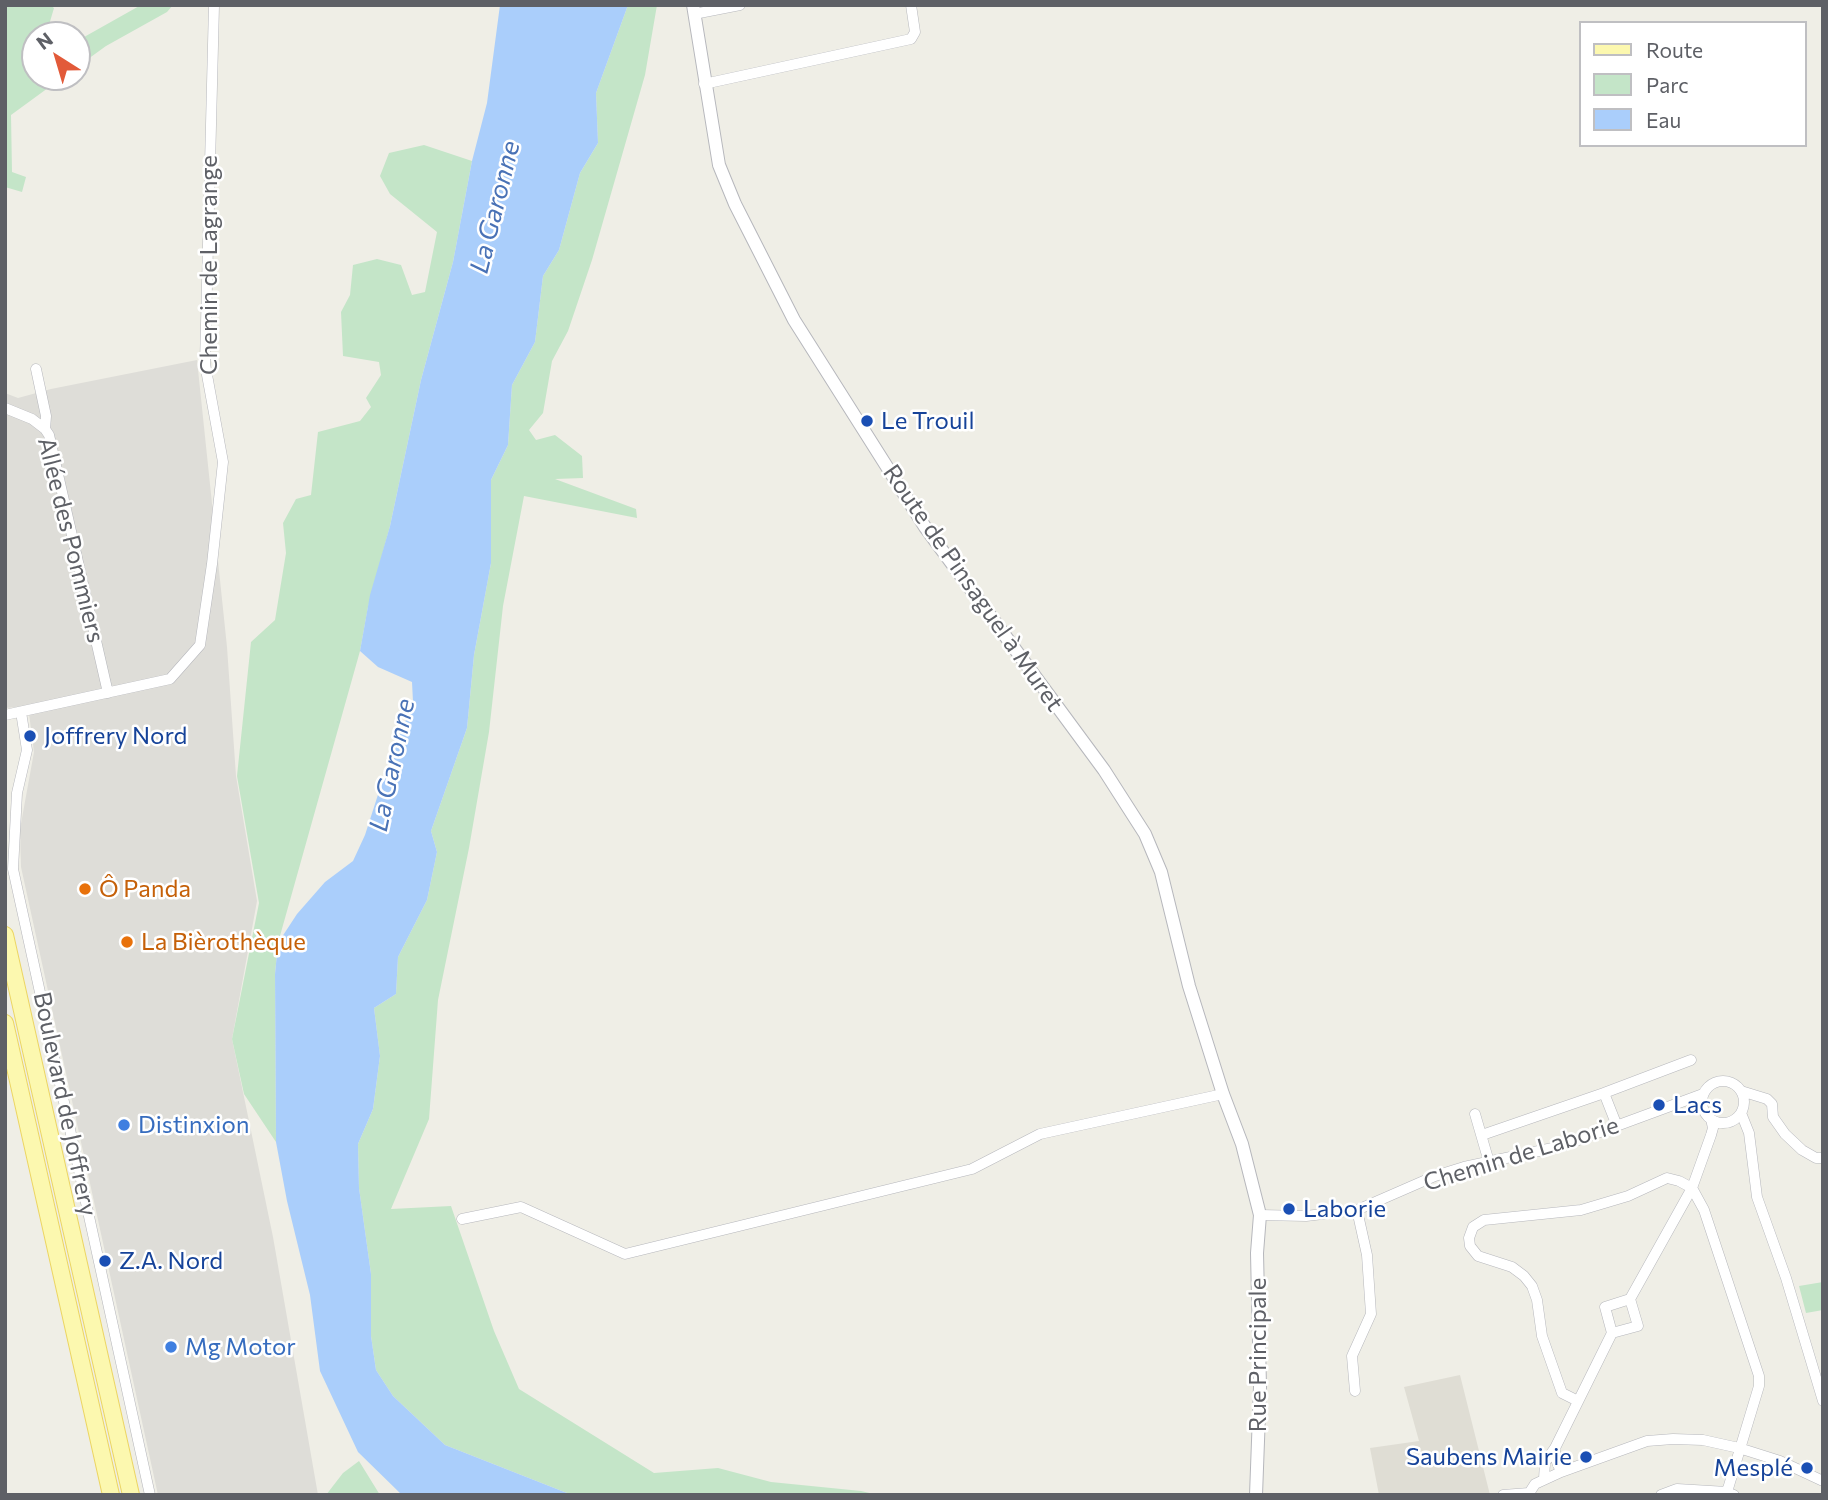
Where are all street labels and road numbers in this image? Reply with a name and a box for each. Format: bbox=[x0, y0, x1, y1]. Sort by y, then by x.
street label: Chemin de Lagrange bbox=[195, 155, 223, 375]
street label: Allée des Pommiers bbox=[32, 434, 110, 646]
street label: Route de Pinsaguel à Muret bbox=[877, 459, 1069, 717]
street label: Boulevard de Joffrery bbox=[27, 989, 103, 1219]
street label: Chemin de Laborie bbox=[1420, 1111, 1622, 1197]
street label: Rue Principale bbox=[1244, 1278, 1272, 1432]

